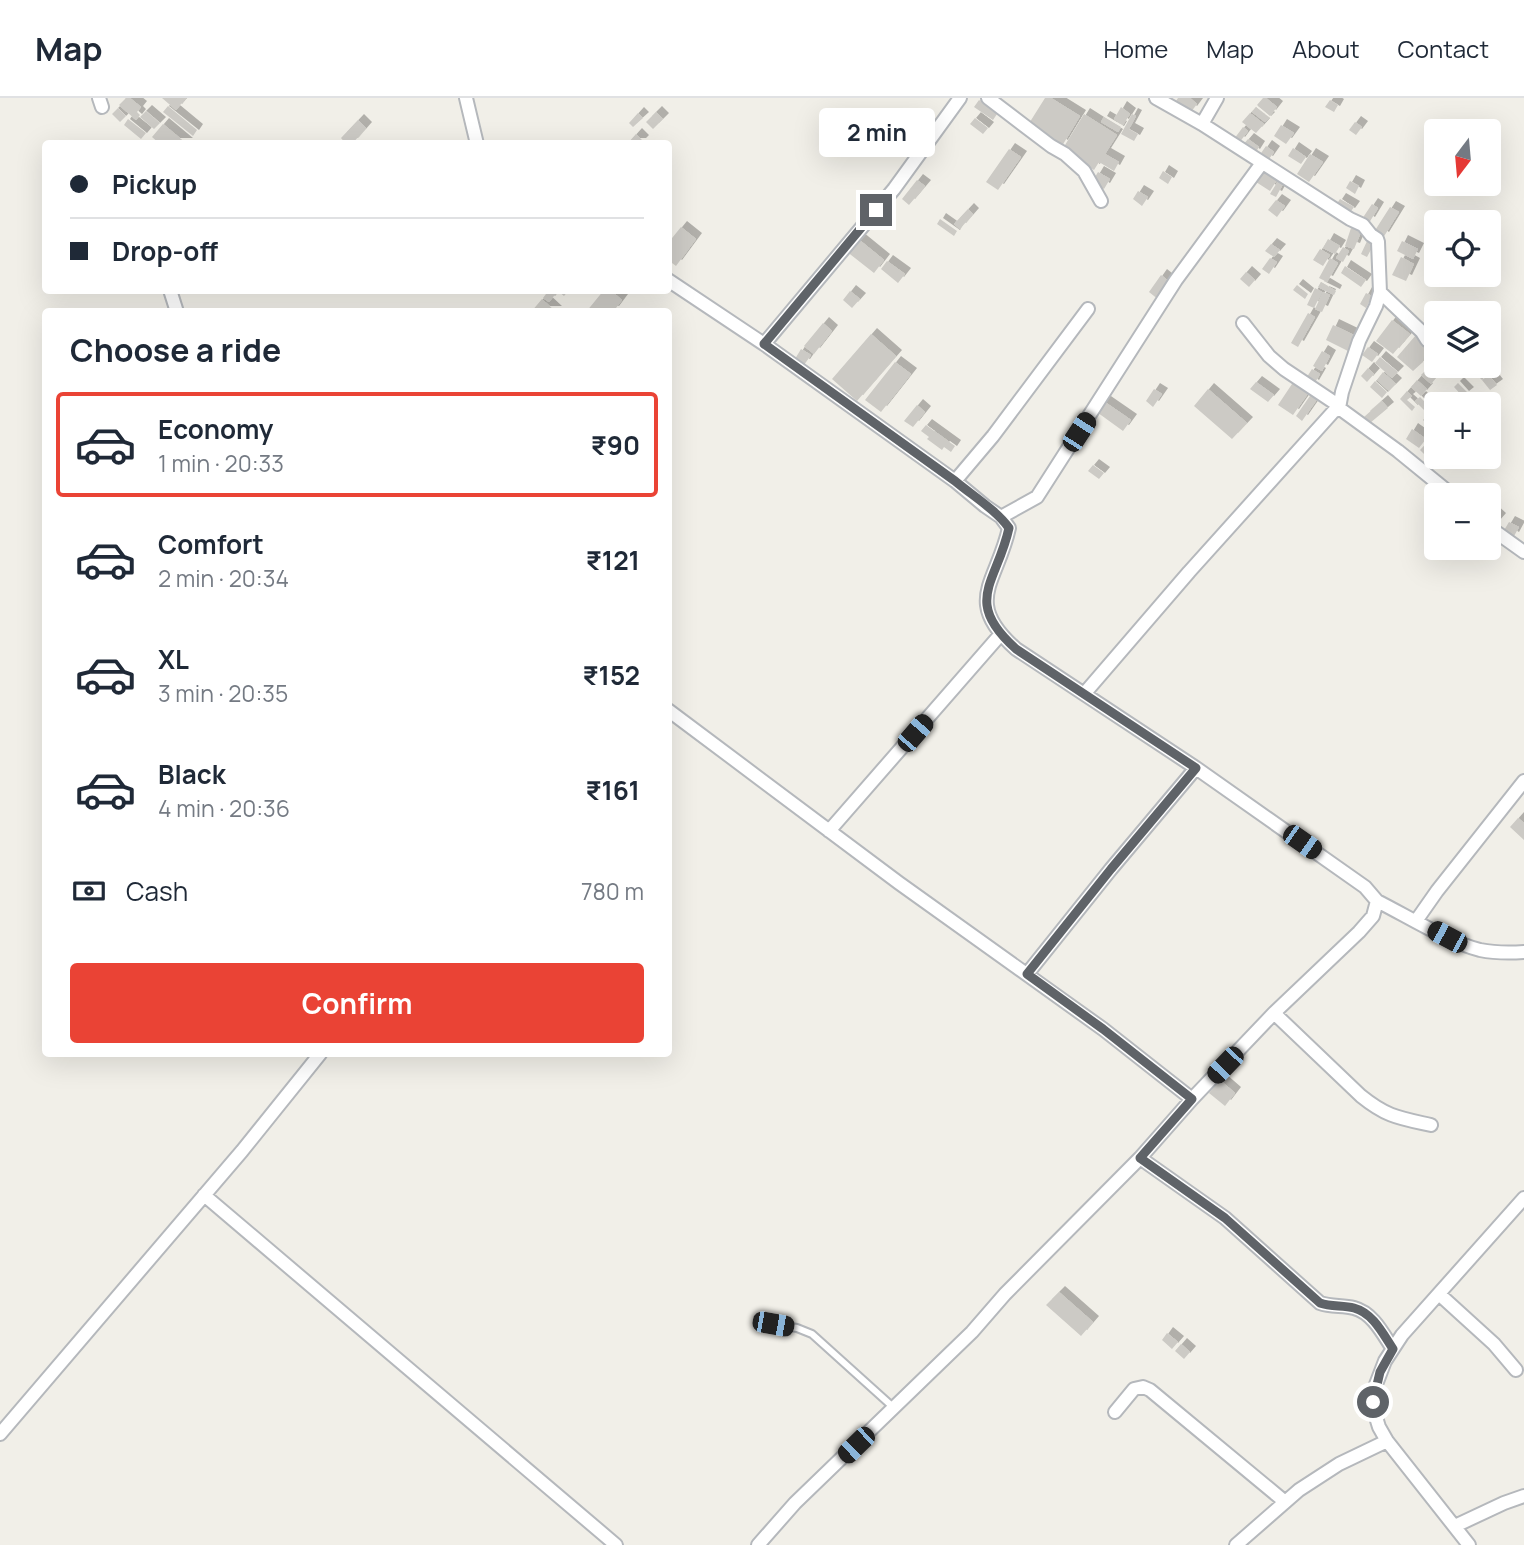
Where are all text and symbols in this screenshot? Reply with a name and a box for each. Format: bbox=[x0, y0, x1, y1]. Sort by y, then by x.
text: Map bbox=[35, 26, 103, 71]
text: Home bbox=[1103, 32, 1168, 65]
text: Map bbox=[1206, 32, 1254, 65]
text: About bbox=[1292, 32, 1360, 65]
text: Contact bbox=[1398, 32, 1489, 65]
callout: 2 min bbox=[818, 108, 934, 158]
text: 2 min bbox=[847, 116, 907, 148]
north arrow bbox=[1424, 119, 1502, 196]
map controls bbox=[1424, 119, 1501, 560]
text: Pickup bbox=[112, 166, 197, 202]
route end bbox=[860, 194, 892, 226]
button: locate bbox=[1424, 210, 1501, 287]
text: Drop-off bbox=[112, 233, 218, 269]
button: layers bbox=[1424, 301, 1501, 378]
text: Choose a ride bbox=[70, 328, 281, 372]
button: + bbox=[1424, 392, 1501, 469]
car bbox=[1059, 409, 1100, 455]
text: Economy bbox=[158, 411, 273, 447]
icon: car bbox=[74, 413, 137, 476]
text: ₹90 bbox=[591, 427, 640, 463]
text: 1 min · 20:33 bbox=[158, 447, 284, 479]
button: − bbox=[1424, 483, 1501, 560]
text: Comfort bbox=[158, 526, 264, 562]
icon: car bbox=[74, 528, 137, 591]
text: ₹121 bbox=[586, 542, 640, 578]
text: 2 min · 20:34 bbox=[158, 562, 289, 594]
text: XL bbox=[158, 641, 189, 677]
icon: car bbox=[74, 643, 137, 706]
text: ₹152 bbox=[582, 657, 640, 693]
text: 3 min · 20:35 bbox=[158, 677, 288, 709]
car bbox=[894, 710, 937, 756]
text: Black bbox=[158, 756, 226, 792]
icon: car bbox=[74, 758, 137, 821]
text: ₹161 bbox=[585, 772, 640, 808]
text: 4 min · 20:36 bbox=[158, 792, 290, 824]
car bbox=[1279, 821, 1326, 863]
icon: cash bbox=[70, 872, 108, 910]
text: Cash bbox=[126, 873, 188, 909]
text: 780 m bbox=[581, 875, 644, 907]
car bbox=[1424, 918, 1471, 956]
button: Confirm bbox=[70, 963, 644, 1043]
car bbox=[1203, 1043, 1248, 1087]
car bbox=[751, 1310, 796, 1338]
route start bbox=[1357, 1386, 1389, 1418]
car bbox=[834, 1423, 879, 1467]

